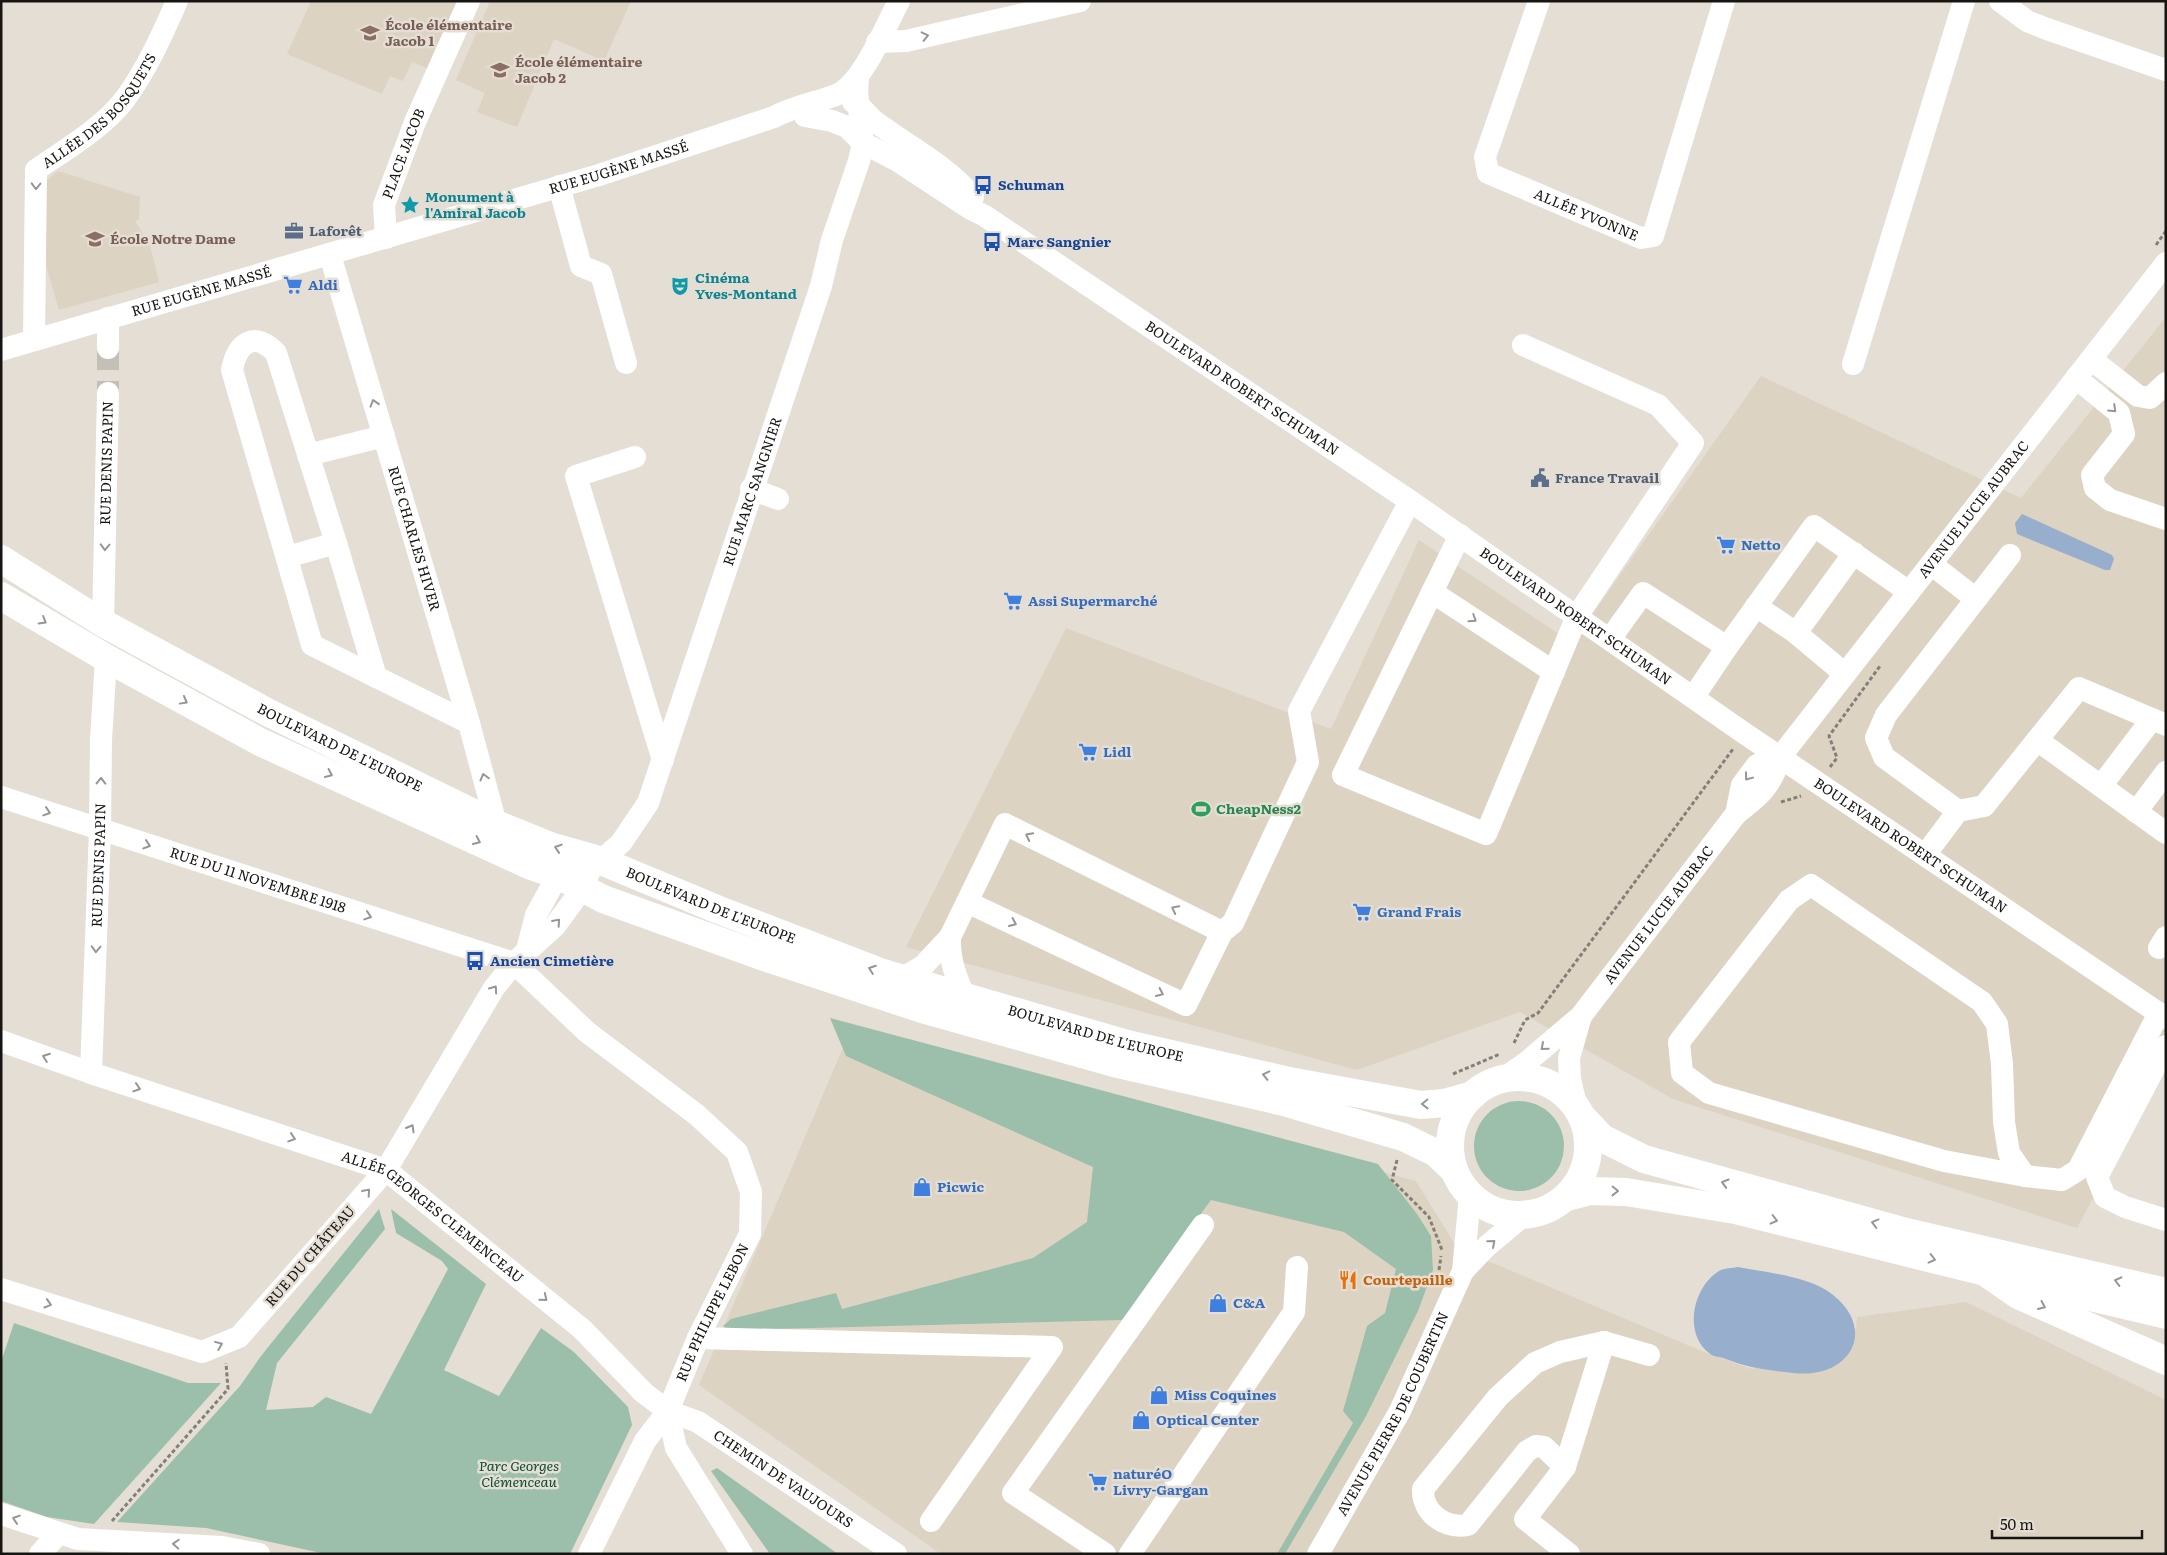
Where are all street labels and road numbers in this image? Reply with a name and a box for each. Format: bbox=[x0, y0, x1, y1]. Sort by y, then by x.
street label: ALLÉE DES BOSQUETS bbox=[38, 49, 160, 172]
street label: PLACE JACOB bbox=[376, 105, 429, 201]
street label: RUE EUGÈNE MASSÉ bbox=[546, 135, 691, 198]
street label: ALLÉE YVONNE bbox=[1531, 183, 1642, 245]
street label: RUE EUGÈNE MASSÉ bbox=[129, 260, 274, 320]
street label: BOULEVARD ROBERT SCHUMAN bbox=[1142, 315, 1343, 460]
street label: RUE DENIS PAPIN bbox=[94, 401, 117, 525]
street label: RUE MARC SANGNIER bbox=[717, 414, 786, 568]
street label: AVENUE LUCIE AUBRAC bbox=[1913, 436, 2033, 582]
street label: RUE CHARLES HIVER bbox=[384, 464, 446, 613]
street label: BOULEVARD ROBERT SCHUMAN bbox=[1476, 542, 1676, 689]
street label: BOULEVARD DE L'EUROPE bbox=[254, 698, 426, 796]
street label: BOULEVARD ROBERT SCHUMAN bbox=[1810, 772, 2012, 917]
street label: RUE DENIS PAPIN bbox=[85, 803, 109, 928]
street label: RUE DU 11 NOVEMBRE 1918 bbox=[167, 841, 349, 917]
street label: AVENUE LUCIE AUBRAC bbox=[1598, 841, 1717, 988]
street label: BOULEVARD DE L'EUROPE bbox=[623, 861, 799, 948]
street label: BOULEVARD DE L'EUROPE bbox=[1006, 999, 1186, 1066]
street label: ALLÉE GEORGES CLEMENCEAU bbox=[339, 1145, 528, 1287]
street label: RUE DU CHÂTEAU bbox=[260, 1201, 359, 1310]
street label: RUE PHILIPPE LEBON bbox=[670, 1239, 753, 1384]
street label: AVENUE PIERRE DE COUBERTIN bbox=[1331, 1308, 1452, 1519]
street label: CHEMIN DE VAUJOURS bbox=[710, 1424, 858, 1532]

